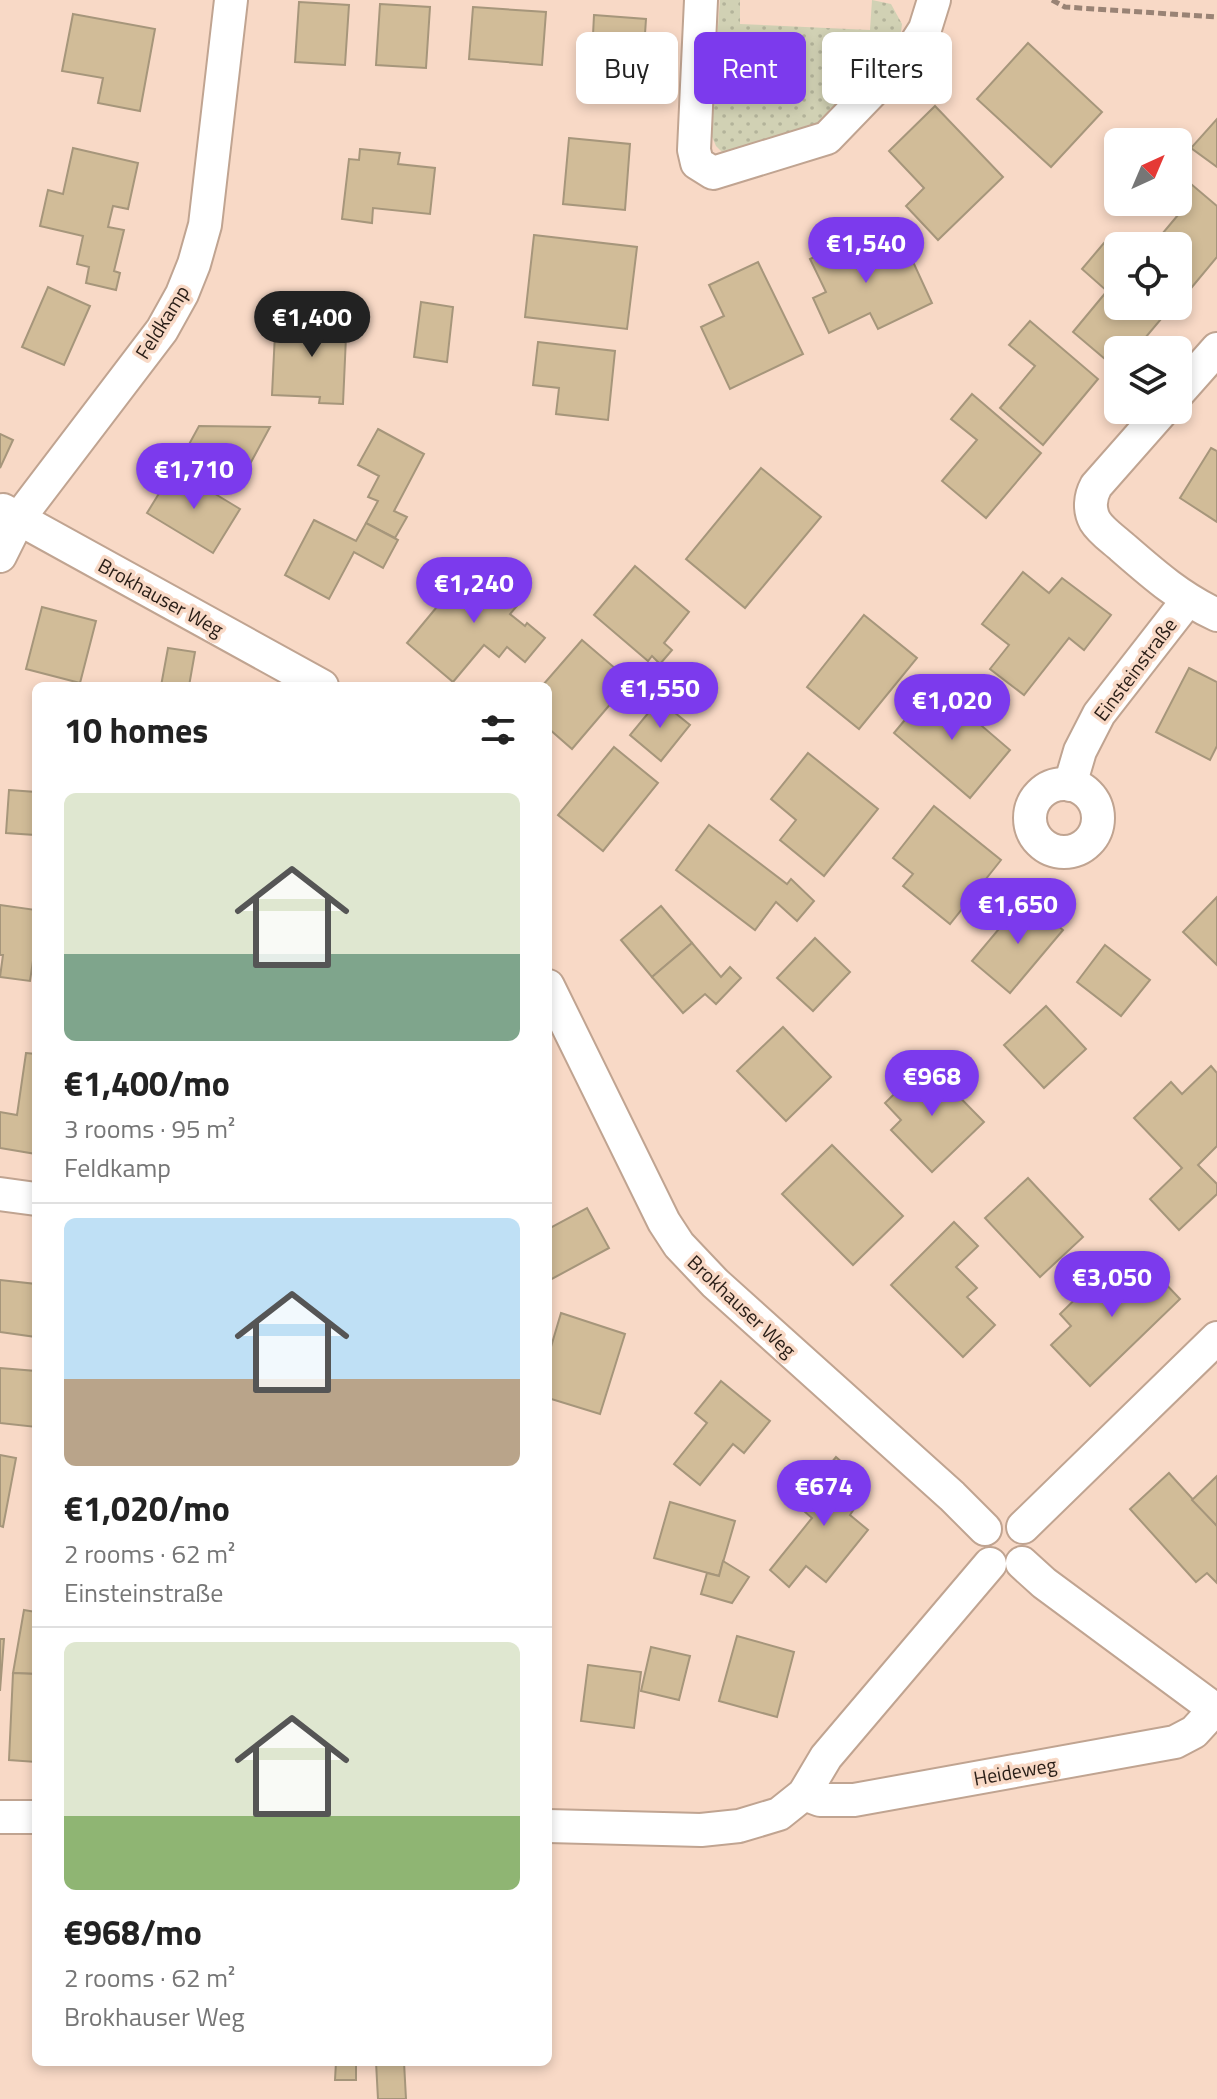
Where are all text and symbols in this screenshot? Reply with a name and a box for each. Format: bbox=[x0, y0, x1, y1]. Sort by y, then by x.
chip: Buy bbox=[576, 32, 678, 104]
chip: Rent bbox=[694, 32, 806, 104]
chip: Filters bbox=[822, 32, 952, 104]
north arrow bbox=[1104, 128, 1192, 216]
map controls bbox=[1104, 128, 1192, 424]
pin: €1,540 bbox=[801, 217, 931, 285]
text: €1,540 bbox=[826, 223, 906, 262]
button: locate bbox=[1104, 232, 1192, 320]
street label: Feldkamp bbox=[127, 279, 197, 365]
pin: €1,400 bbox=[247, 291, 377, 359]
text: €1,400 bbox=[272, 297, 352, 336]
button: layers bbox=[1104, 336, 1192, 424]
pin: €1,710 bbox=[129, 443, 259, 511]
text: €1,710 bbox=[154, 449, 234, 488]
street label: Brokhauser Weg bbox=[93, 550, 229, 644]
pin: €1,240 bbox=[409, 557, 539, 625]
text: €1,240 bbox=[434, 563, 514, 602]
street label: Einsteinstraße bbox=[1086, 611, 1184, 727]
pin: €1,550 bbox=[595, 662, 725, 730]
text: €1,550 bbox=[620, 668, 700, 707]
pin: €1,020 bbox=[887, 674, 1017, 742]
text: €1,020 bbox=[912, 680, 992, 719]
text: 10 homes bbox=[64, 704, 208, 756]
icon: filters bbox=[476, 708, 520, 752]
icon: home bbox=[220, 845, 364, 989]
pin: €1,650 bbox=[953, 878, 1083, 946]
text: €1,650 bbox=[978, 884, 1058, 923]
pin: €968 bbox=[885, 1050, 979, 1118]
text: €968 bbox=[903, 1056, 961, 1095]
text: €1,400/mo bbox=[64, 1057, 230, 1109]
text: 3 rooms · 95 m² bbox=[64, 1109, 235, 1148]
text: Feldkamp bbox=[64, 1148, 171, 1187]
street label: Brokhauser Weg bbox=[681, 1247, 803, 1365]
pin: €3,050 bbox=[1047, 1251, 1177, 1319]
text: €3,050 bbox=[1072, 1257, 1152, 1296]
icon: home bbox=[220, 1270, 364, 1414]
pin: €674 bbox=[777, 1460, 871, 1528]
text: €674 bbox=[795, 1466, 853, 1505]
text: €1,020/mo bbox=[64, 1482, 230, 1534]
text: 2 rooms · 62 m² bbox=[64, 1534, 235, 1573]
text: Einsteinstraße bbox=[64, 1573, 223, 1612]
icon: home bbox=[220, 1694, 364, 1838]
street label: Heideweg bbox=[971, 1748, 1059, 1794]
text: €968/mo bbox=[64, 1906, 202, 1958]
text: 2 rooms · 62 m² bbox=[64, 1958, 235, 1997]
text: Brokhauser Weg bbox=[64, 1997, 245, 2036]

